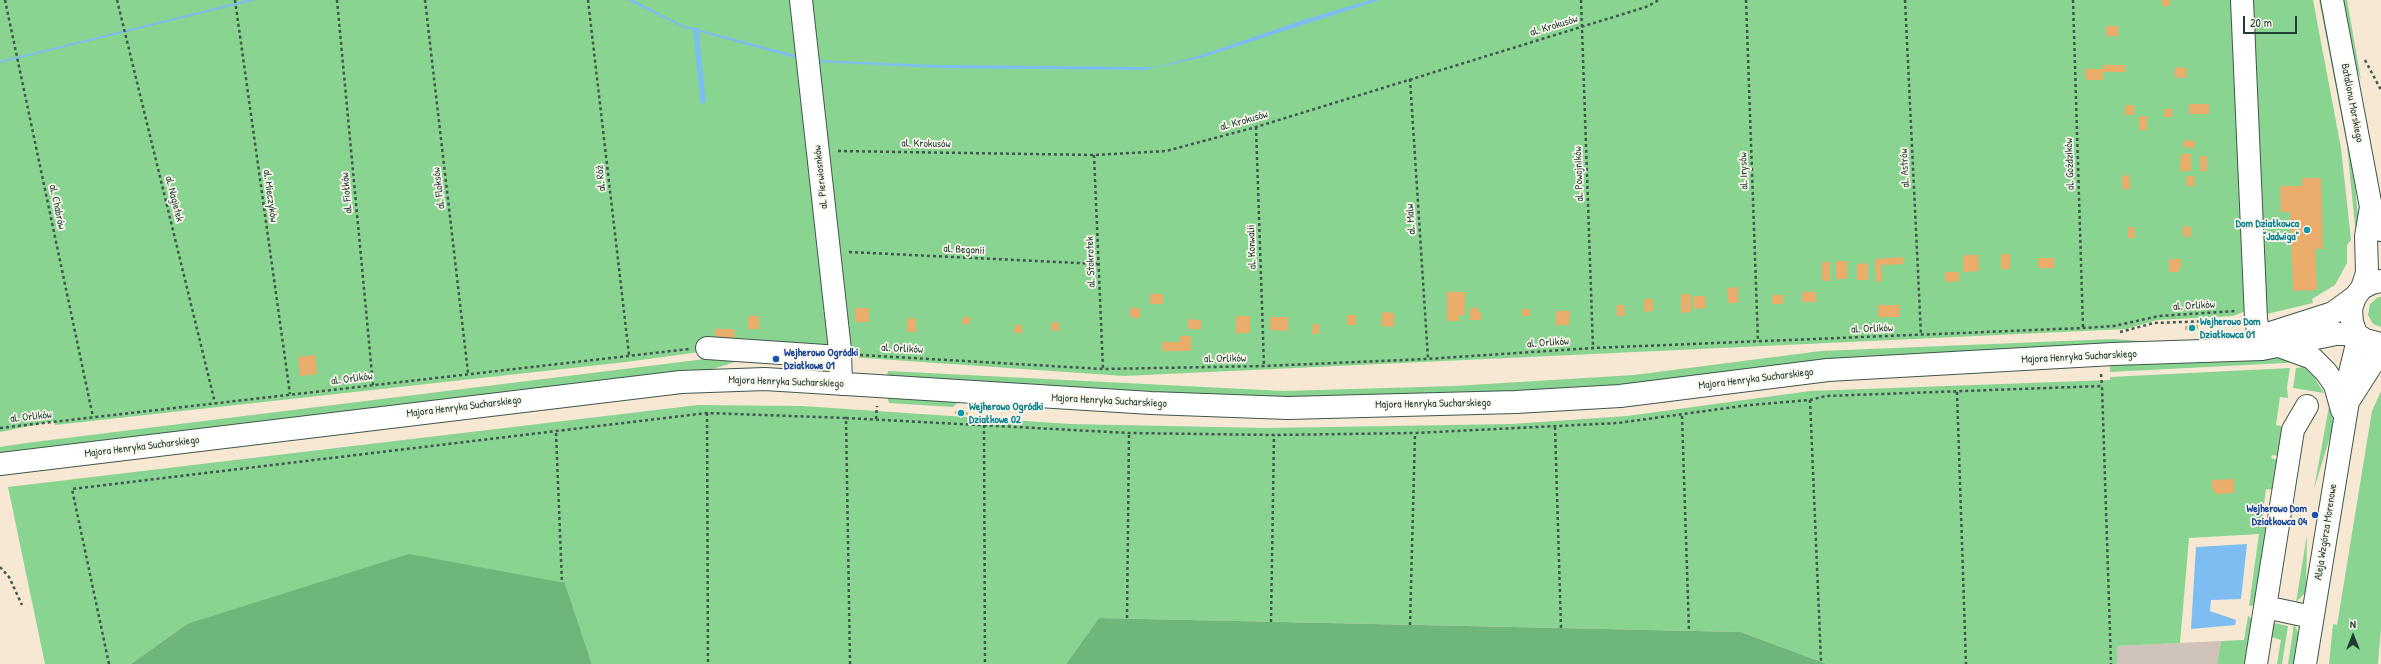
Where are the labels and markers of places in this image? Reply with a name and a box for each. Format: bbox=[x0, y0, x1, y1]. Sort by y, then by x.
place label: Dom Działkowca "Jadwiga" bbox=[2236, 217, 2299, 243]
marker: Dom Działkowca "Jadwiga" bbox=[2302, 225, 2312, 235]
place label: Wejherowo Dom Działkowca 01 bbox=[2200, 315, 2261, 341]
marker: Wejherowo Dom Działkowca 01 bbox=[2187, 323, 2197, 333]
place label: Wejherowo Ogródki Działkowe 01 bbox=[784, 346, 858, 372]
marker: Wejherowo Ogródki Działkowe 01 bbox=[771, 354, 781, 364]
place label: Wejherowo Ogródki Działkowe 02 bbox=[969, 400, 1043, 426]
marker: Wejherowo Ogródki Działkowe 02 bbox=[956, 408, 966, 418]
place label: Wejherowo Dom Działkowca 04 bbox=[2246, 502, 2307, 528]
marker: Wejherowo Dom Działkowca 04 bbox=[2310, 510, 2320, 520]

